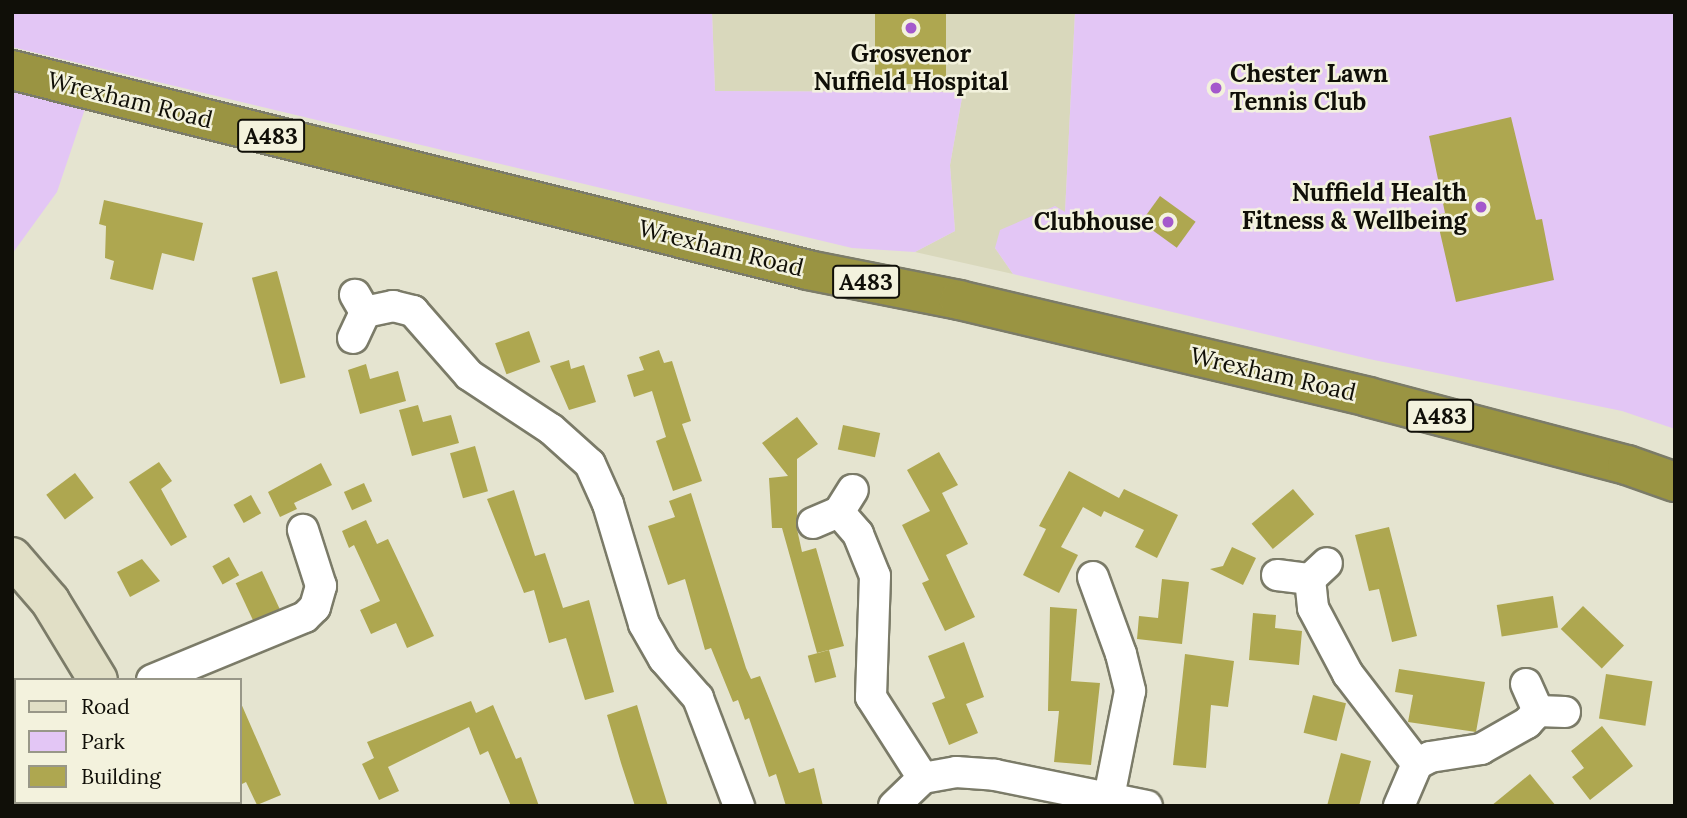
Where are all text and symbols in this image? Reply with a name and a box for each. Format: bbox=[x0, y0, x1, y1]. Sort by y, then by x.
marker: Grosvenor Nuffield Hospital bbox=[903, 20, 919, 36]
place label: Grosvenor Nuffield Hospital bbox=[814, 40, 1008, 96]
place label: Chester Lawn Tennis Club bbox=[1230, 60, 1388, 116]
street label: Wrexham Road bbox=[44, 66, 216, 134]
marker: Chester Lawn Tennis Club bbox=[1208, 80, 1224, 96]
road number: A483 bbox=[236, 116, 306, 155]
place label: Nuffield Health Fitness & Wellbeing bbox=[1242, 179, 1467, 235]
marker: Nuffield Health Fitness & Wellbeing bbox=[1473, 199, 1489, 215]
place label: Clubhouse bbox=[1034, 208, 1154, 236]
street label: Wrexham Road bbox=[635, 214, 807, 282]
marker: Clubhouse bbox=[1160, 214, 1176, 230]
road number: A483 bbox=[831, 262, 901, 302]
street label: Wrexham Road bbox=[1187, 341, 1359, 407]
road number: A483 bbox=[1405, 396, 1475, 436]
legend bbox=[14, 678, 242, 804]
text: Road bbox=[81, 693, 130, 720]
text: Park bbox=[81, 728, 125, 755]
text: Building bbox=[81, 763, 161, 790]

